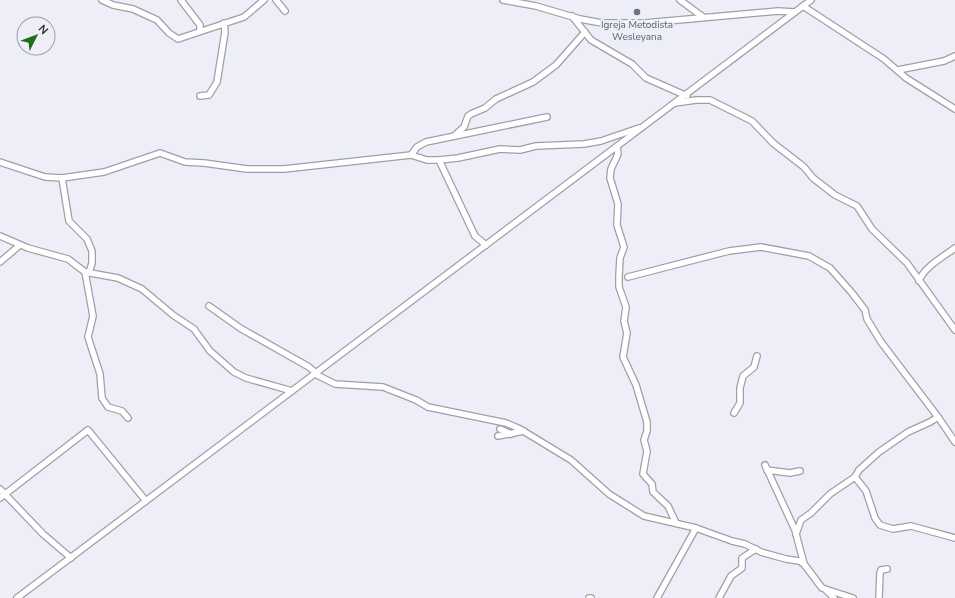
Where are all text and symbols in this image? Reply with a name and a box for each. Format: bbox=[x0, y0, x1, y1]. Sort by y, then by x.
marker: Igreja Metodista Wesleyana bbox=[632, 7, 642, 17]
north arrow bbox=[16, 16, 56, 56]
place label: Igreja Metodista Wesleyana bbox=[601, 18, 673, 44]
text: N bbox=[35, 22, 51, 38]

